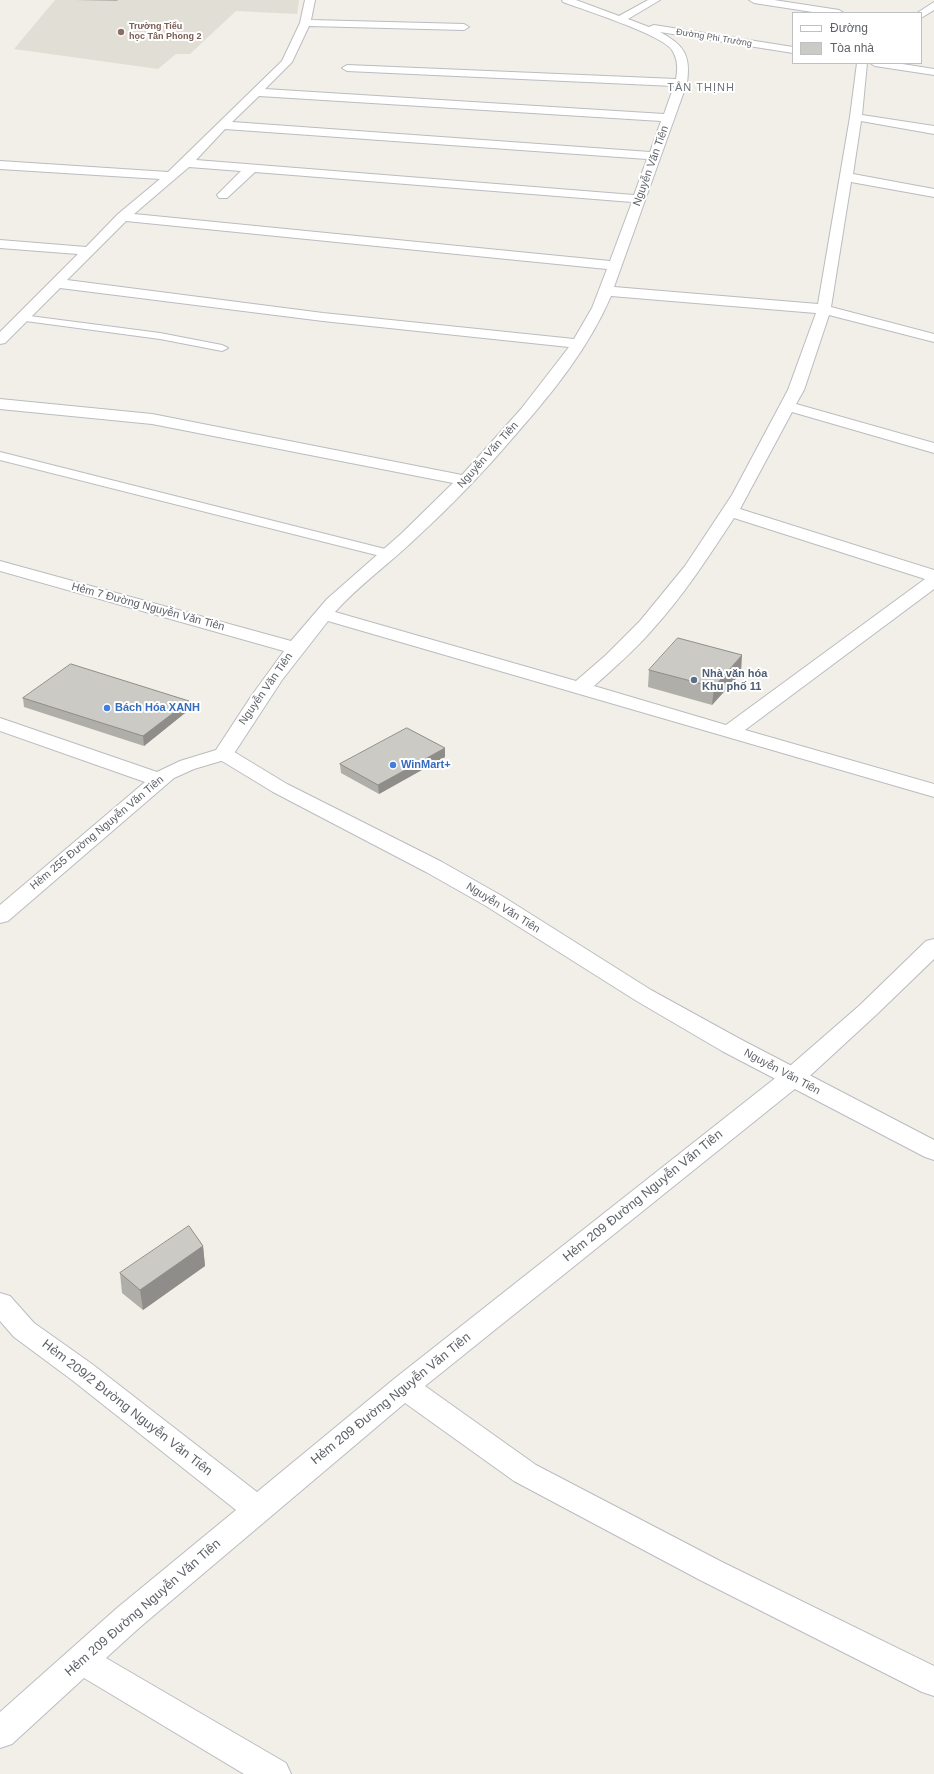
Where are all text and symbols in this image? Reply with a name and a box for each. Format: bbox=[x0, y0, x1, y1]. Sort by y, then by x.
legend bbox=[792, 12, 922, 64]
text: Đường bbox=[830, 21, 868, 35]
place label: Trường Tiểu học Tân Phong 2 bbox=[129, 22, 202, 43]
marker: Trường Tiểu học Tân Phong 2 bbox=[116, 27, 126, 37]
street label: Đường Phi Trường bbox=[675, 27, 753, 49]
text: Tòa nhà bbox=[830, 41, 874, 55]
district label: TÂN THỊNH bbox=[667, 81, 735, 95]
street label: Nguyễn Văn Tiên bbox=[630, 124, 672, 208]
street label: Nguyễn Văn Tiên bbox=[455, 419, 521, 491]
street label: Hẻm 7 Đường Nguyễn Văn Tiên bbox=[70, 580, 226, 634]
street label: Nguyễn Văn Tiên bbox=[236, 651, 296, 727]
place label: Nhà văn hóa Khu phố 11 bbox=[702, 667, 767, 693]
marker: Nhà văn hóa Khu phố 11 bbox=[689, 675, 699, 685]
place label: Bách Hóa XANH bbox=[115, 701, 200, 715]
marker: Bách Hóa XANH bbox=[102, 703, 112, 713]
place label: WinMart+ bbox=[401, 758, 451, 772]
marker: WinMart+ bbox=[388, 760, 398, 770]
street label: Hẻm 255 Đường Nguyễn Văn Tiên bbox=[28, 773, 166, 893]
street label: Nguyễn Văn Tiên bbox=[464, 880, 542, 936]
street label: Nguyễn Văn Tiên bbox=[742, 1046, 822, 1098]
street label: Hẻm 209 Đường Nguyễn Văn Tiên bbox=[560, 1127, 726, 1265]
street label: Hẻm 209 Đường Nguyễn Văn Tiên bbox=[308, 1330, 474, 1468]
street label: Hẻm 209/2 Đường Nguyễn Văn Tiên bbox=[39, 1337, 215, 1479]
street label: Hẻm 209 Đường Nguyễn Văn Tiên bbox=[62, 1536, 224, 1680]

